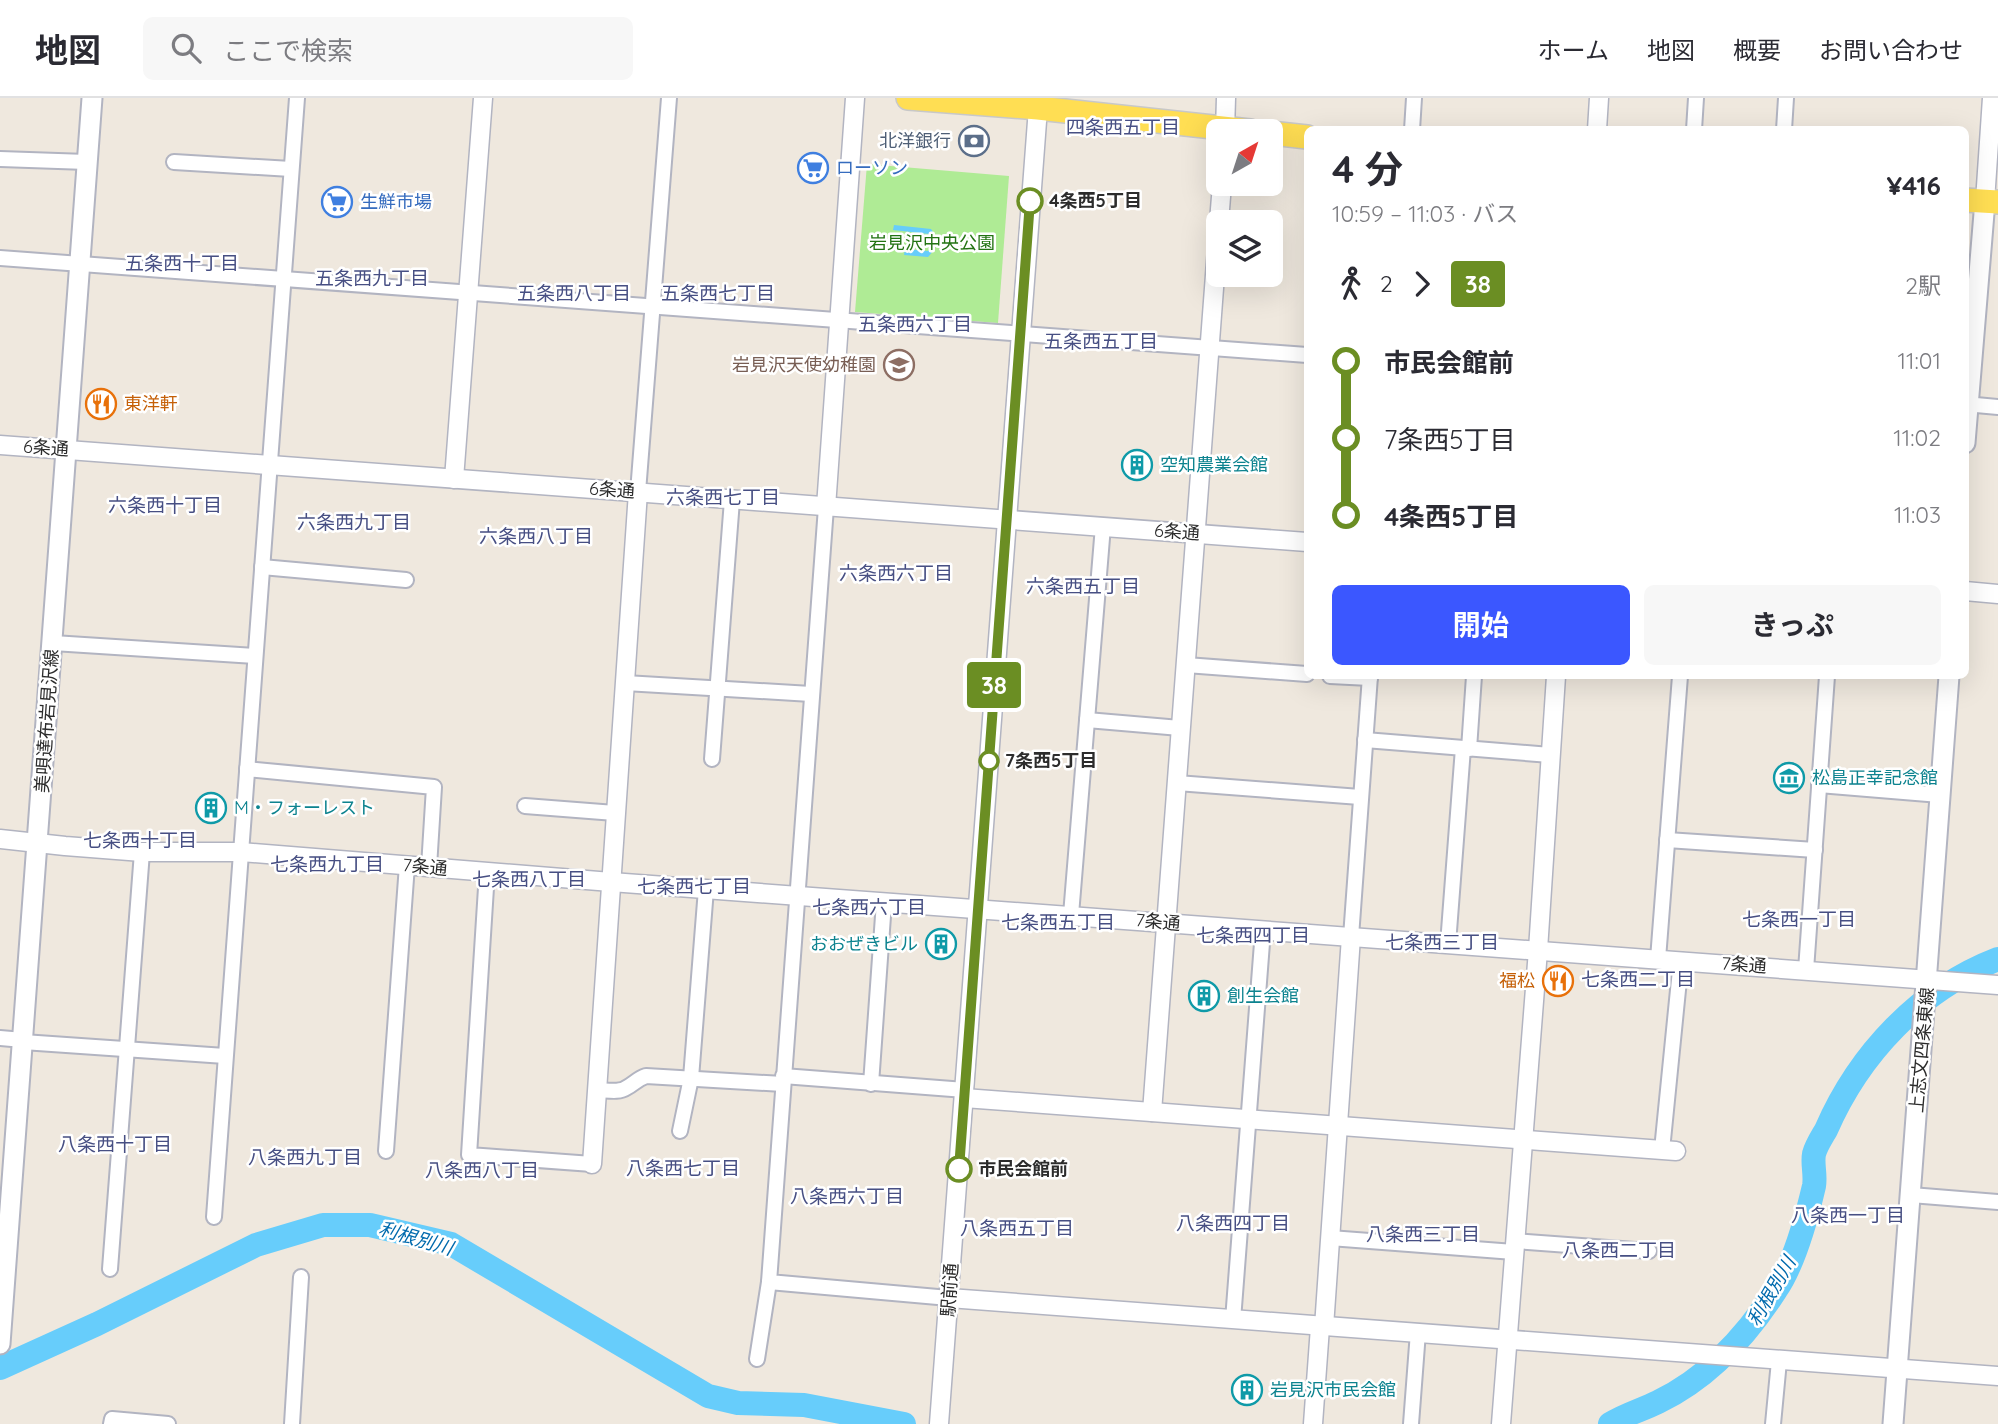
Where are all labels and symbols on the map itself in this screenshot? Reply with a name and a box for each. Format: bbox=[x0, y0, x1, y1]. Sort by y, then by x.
district label: 四条西五丁目 bbox=[1066, 115, 1180, 139]
north arrow bbox=[1206, 119, 1283, 196]
bank icon: 北洋銀行 bbox=[957, 124, 991, 158]
place label: 北洋銀行 bbox=[879, 129, 951, 152]
supermarket icon: ローソン bbox=[796, 151, 830, 185]
place label: ローソン bbox=[836, 156, 908, 179]
supermarket icon: 生鮮市場 bbox=[320, 185, 354, 219]
marker: 4条西5丁目 bbox=[1017, 188, 1043, 214]
place label: 4条西5丁目 bbox=[1049, 189, 1142, 212]
place label: 生鮮市場 bbox=[360, 190, 432, 213]
park label: 岩見沢中央公園 bbox=[869, 231, 995, 254]
district label: 五条西十丁目 bbox=[125, 251, 239, 275]
district label: 五条西九丁目 bbox=[315, 266, 429, 290]
district label: 五条西八丁目 bbox=[517, 281, 631, 305]
district label: 五条西七丁目 bbox=[661, 281, 775, 305]
district label: 五条西六丁目 bbox=[858, 312, 972, 336]
district label: 五条西五丁目 bbox=[1044, 329, 1158, 353]
school or university icon: 岩見沢天使幼稚園 bbox=[882, 348, 916, 382]
place label: 岩見沢天使幼稚園 bbox=[732, 353, 876, 376]
restaurant icon: 東洋軒 bbox=[84, 387, 118, 421]
place label: 東洋軒 bbox=[124, 392, 178, 415]
street label: 6条通 bbox=[22, 434, 70, 461]
building icon: 空知農業会館 bbox=[1120, 448, 1154, 482]
place label: 空知農業会館 bbox=[1160, 453, 1268, 476]
street label: 6条通 bbox=[588, 476, 636, 503]
district label: 六条西七丁目 bbox=[666, 485, 780, 509]
district label: 六条西十丁目 bbox=[108, 493, 222, 517]
district label: 六条西九丁目 bbox=[297, 510, 411, 534]
street label: 6条通 bbox=[1153, 518, 1201, 545]
district label: 六条西八丁目 bbox=[479, 524, 593, 548]
district label: 六条西六丁目 bbox=[839, 561, 953, 585]
district label: 六条西五丁目 bbox=[1026, 574, 1140, 598]
street label: 美唄達布岩見沢線 bbox=[30, 648, 63, 794]
line badge: 38 bbox=[962, 662, 1026, 708]
place label: 7条西5丁目 bbox=[1005, 749, 1097, 772]
marker: 7条西5丁目 bbox=[979, 751, 999, 771]
museum icon: 松島正幸記念館 bbox=[1772, 761, 1806, 795]
place label: 松島正幸記念館 bbox=[1812, 766, 1938, 789]
building icon: M・フォーレスト bbox=[194, 791, 228, 825]
place label: M・フォーレスト bbox=[234, 796, 375, 819]
district label: 七条西十丁目 bbox=[83, 828, 197, 852]
district label: 七条西九丁目 bbox=[270, 852, 384, 876]
street label: 7条通 bbox=[402, 853, 449, 880]
district label: 七条西八丁目 bbox=[472, 867, 586, 891]
district label: 七条西七丁目 bbox=[637, 874, 751, 898]
district label: 七条西六丁目 bbox=[812, 895, 926, 919]
district label: 七条西一丁目 bbox=[1742, 907, 1856, 931]
street label: 7条通 bbox=[1135, 908, 1182, 935]
district label: 七条西五丁目 bbox=[1001, 910, 1115, 934]
district label: 七条西四丁目 bbox=[1196, 923, 1310, 947]
building icon: おおぜきビル bbox=[924, 927, 958, 961]
district label: 七条西三丁目 bbox=[1385, 930, 1499, 954]
place label: おおぜきビル bbox=[810, 932, 918, 955]
street label: 7条通 bbox=[1721, 951, 1767, 978]
restaurant icon: 福松 bbox=[1541, 964, 1575, 998]
district label: 七条西二丁目 bbox=[1581, 967, 1695, 991]
place label: 福松 bbox=[1499, 969, 1535, 992]
building icon: 創生会館 bbox=[1187, 979, 1221, 1013]
place label: 創生会館 bbox=[1227, 984, 1299, 1007]
street label: 上志文四条東線 bbox=[1905, 986, 1938, 1114]
district label: 八条西十丁目 bbox=[58, 1132, 172, 1156]
district label: 八条西九丁目 bbox=[248, 1145, 362, 1169]
district label: 八条西七丁目 bbox=[626, 1156, 740, 1180]
marker: 市民会館前 bbox=[946, 1156, 972, 1182]
place label: 市民会館前 bbox=[978, 1157, 1068, 1180]
district label: 八条西八丁目 bbox=[425, 1158, 539, 1182]
district label: 八条西六丁目 bbox=[790, 1184, 904, 1208]
district label: 八条西一丁目 bbox=[1791, 1203, 1905, 1227]
district label: 八条西四丁目 bbox=[1176, 1211, 1290, 1235]
water label: 利根別川 bbox=[376, 1216, 458, 1261]
district label: 八条西五丁目 bbox=[960, 1216, 1074, 1240]
district label: 八条西三丁目 bbox=[1366, 1222, 1480, 1246]
district label: 八条西二丁目 bbox=[1562, 1238, 1676, 1262]
water label: 利根別川 bbox=[1742, 1250, 1801, 1330]
street label: 駅前通 bbox=[936, 1262, 963, 1318]
building icon: 岩見沢市民会館 bbox=[1230, 1373, 1264, 1407]
place label: 岩見沢市民会館 bbox=[1270, 1378, 1396, 1401]

